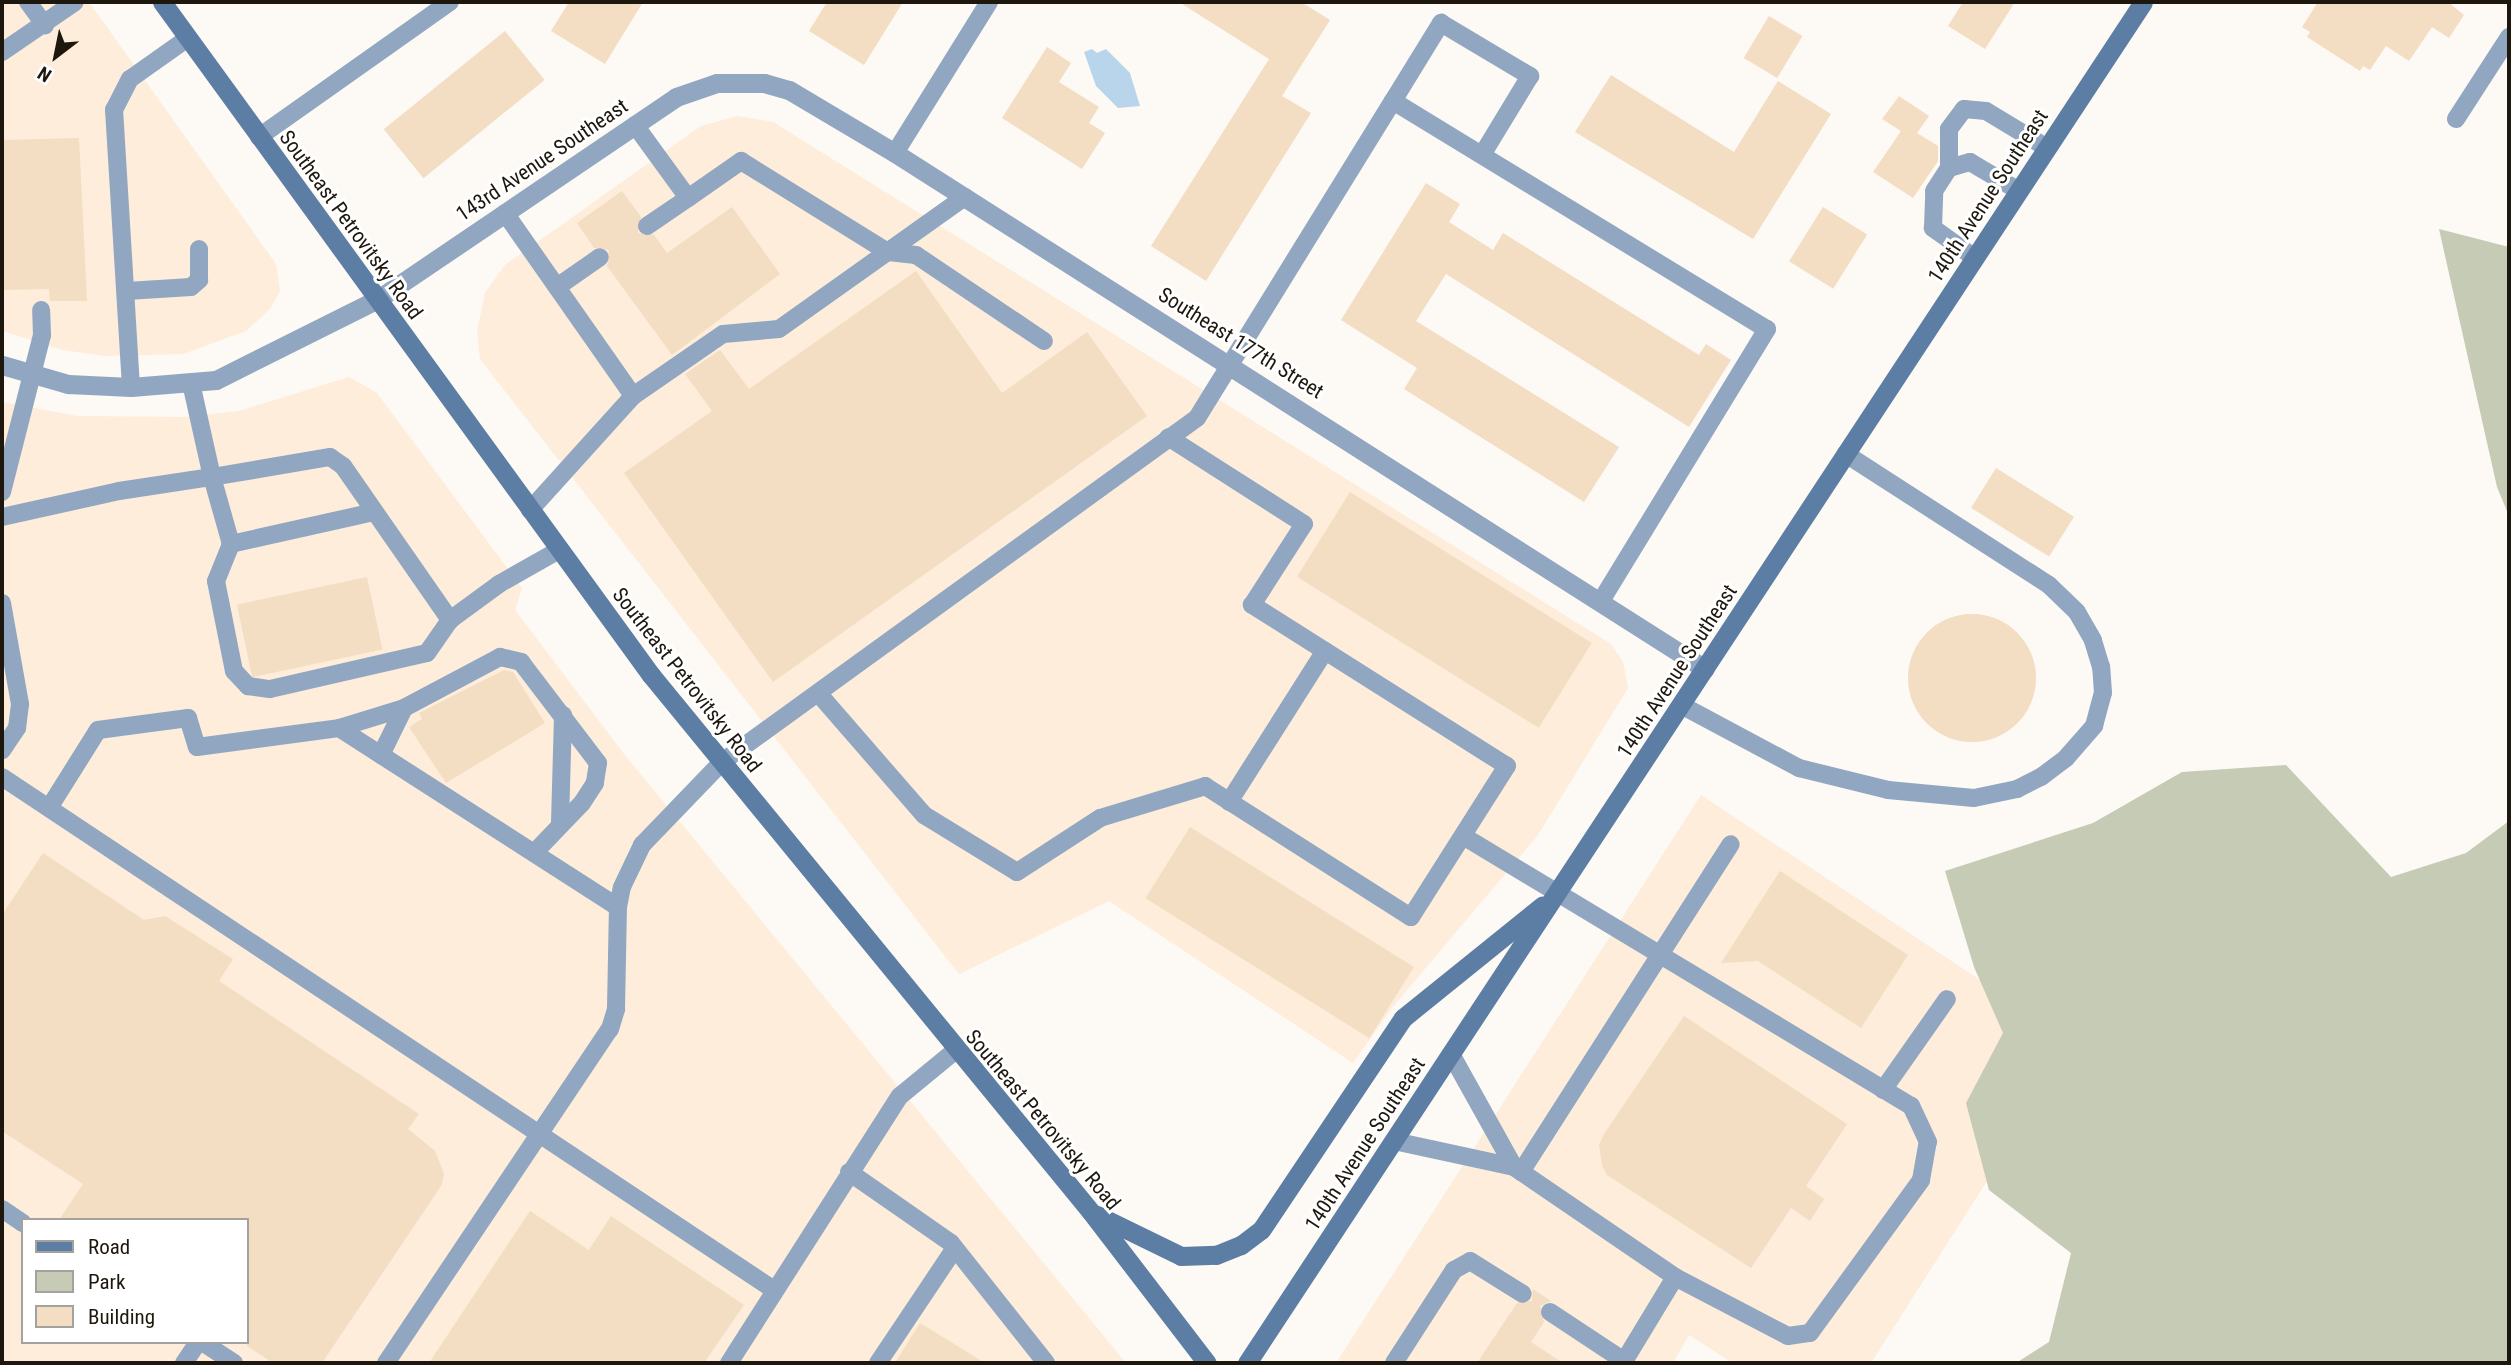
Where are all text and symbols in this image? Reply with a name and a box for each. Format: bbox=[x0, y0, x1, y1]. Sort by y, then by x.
north arrow bbox=[21, 21, 91, 91]
text: N bbox=[34, 61, 56, 87]
street label: 143rd Avenue Southeast bbox=[451, 93, 633, 227]
street label: 140th Avenue Southeast bbox=[1923, 105, 2053, 287]
street label: Southeast Petrovitsky Road bbox=[274, 126, 428, 324]
street label: Southeast 177th Street bbox=[1154, 282, 1328, 404]
street label: 140th Avenue Southeast bbox=[1612, 580, 1742, 762]
street label: Southeast Petrovitsky Road bbox=[607, 583, 767, 777]
street label: Southeast Petrovitsky Road bbox=[960, 1025, 1126, 1215]
street label: 140th Avenue Southeast bbox=[1300, 1053, 1430, 1235]
legend bbox=[21, 1218, 248, 1344]
text: Road bbox=[88, 1235, 130, 1259]
text: Park bbox=[88, 1270, 125, 1294]
text: Building bbox=[88, 1305, 155, 1329]

